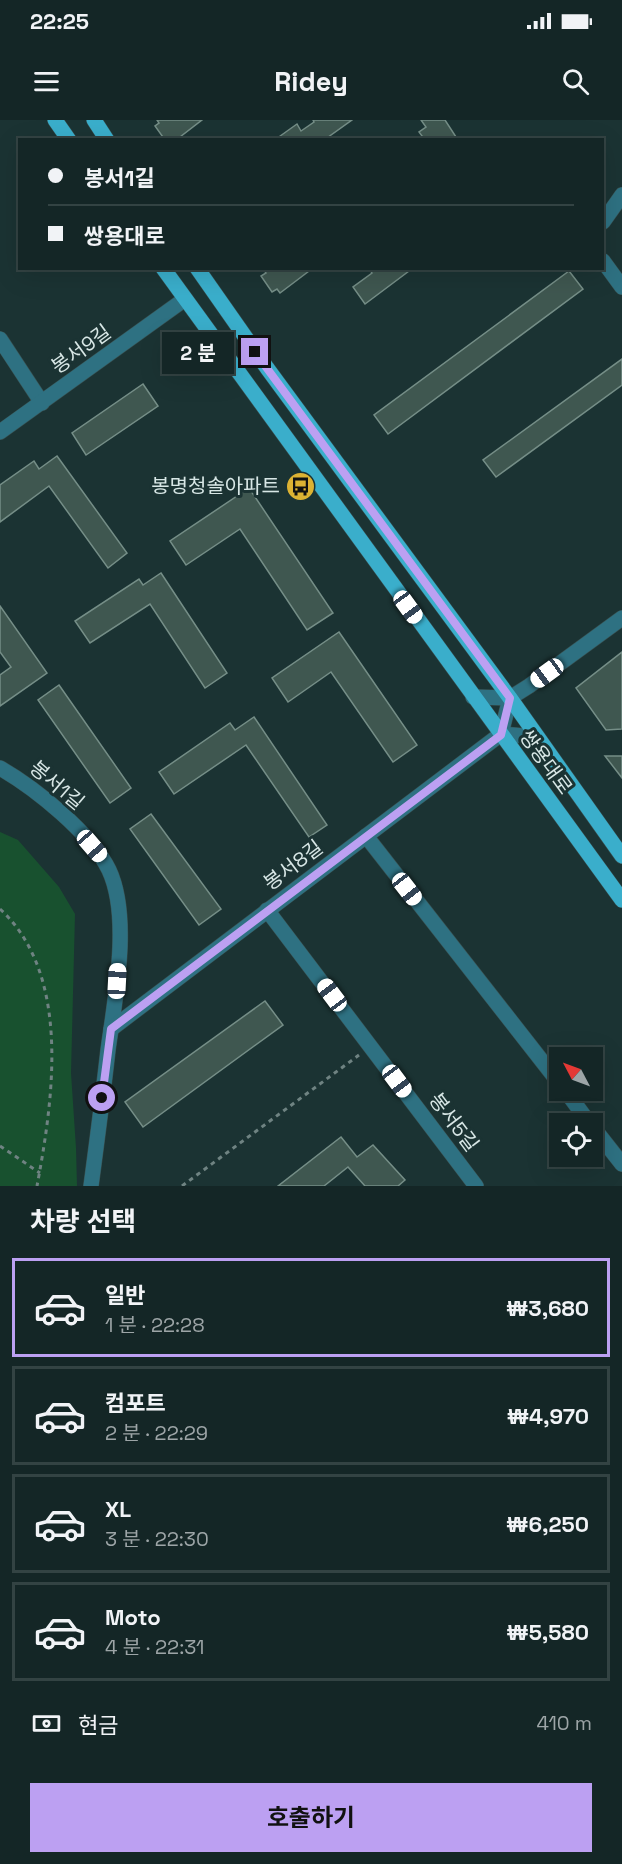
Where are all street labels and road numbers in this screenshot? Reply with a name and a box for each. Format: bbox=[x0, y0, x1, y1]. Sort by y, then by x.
street label: 봉서9길 bbox=[46, 319, 116, 379]
street label: 쌍용대로 bbox=[514, 725, 578, 799]
street label: 봉서1길 bbox=[24, 755, 90, 815]
street label: 봉서8길 bbox=[258, 834, 328, 896]
street label: 봉서5길 bbox=[423, 1087, 485, 1157]

